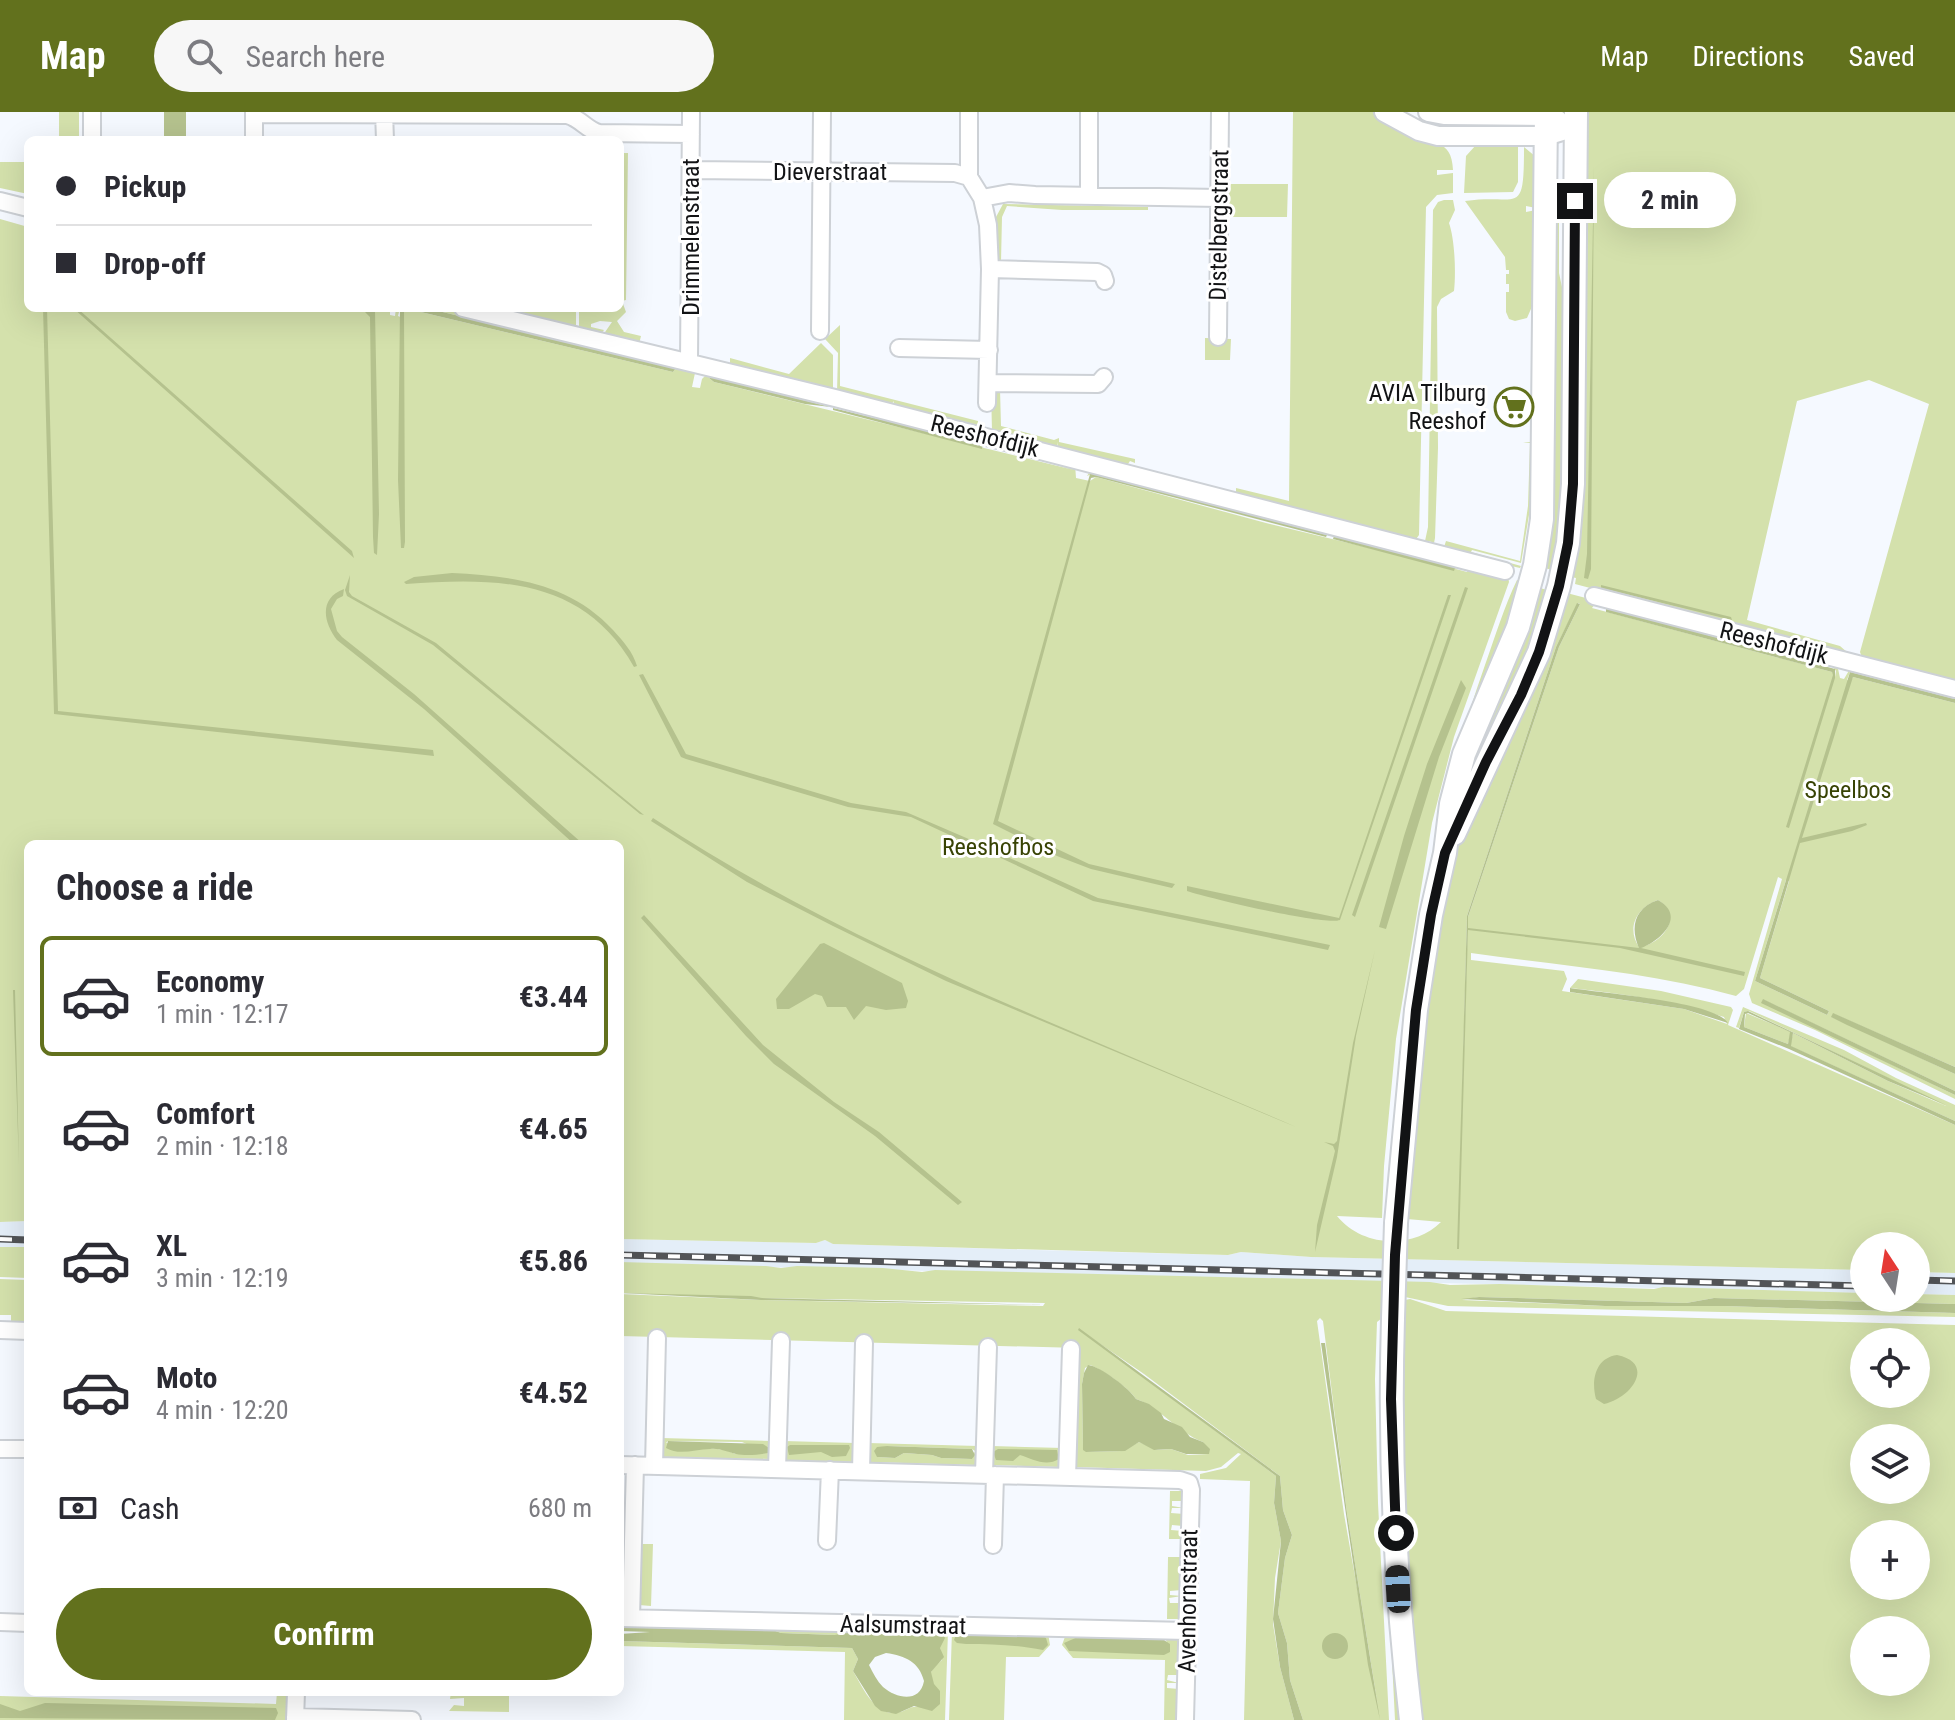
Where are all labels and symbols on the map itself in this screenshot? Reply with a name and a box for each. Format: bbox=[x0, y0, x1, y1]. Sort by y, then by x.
street label: Distelbergstraat bbox=[1204, 149, 1234, 301]
street label: Drimmelenstraat bbox=[677, 158, 705, 316]
street label: Dieverstraat bbox=[773, 158, 887, 186]
callout: 2 min bbox=[1603, 173, 1735, 229]
route end bbox=[1557, 183, 1593, 219]
place label: AVIA Tilburg Reeshof bbox=[1369, 379, 1486, 435]
supermarket icon: AVIA Tilburg Reeshof bbox=[1493, 386, 1535, 428]
street label: Reeshofdijk bbox=[928, 409, 1042, 463]
street label: Reeshofdijk bbox=[1717, 616, 1831, 670]
park label: Speelbos bbox=[1804, 776, 1892, 804]
park label: Reeshofbos bbox=[942, 833, 1054, 861]
north arrow bbox=[1850, 1232, 1930, 1312]
route start bbox=[1378, 1515, 1414, 1551]
street label: Avenhornstraat bbox=[1173, 1529, 1203, 1673]
car bbox=[1385, 1564, 1411, 1614]
street label: Aalsumstraat bbox=[840, 1610, 966, 1640]

